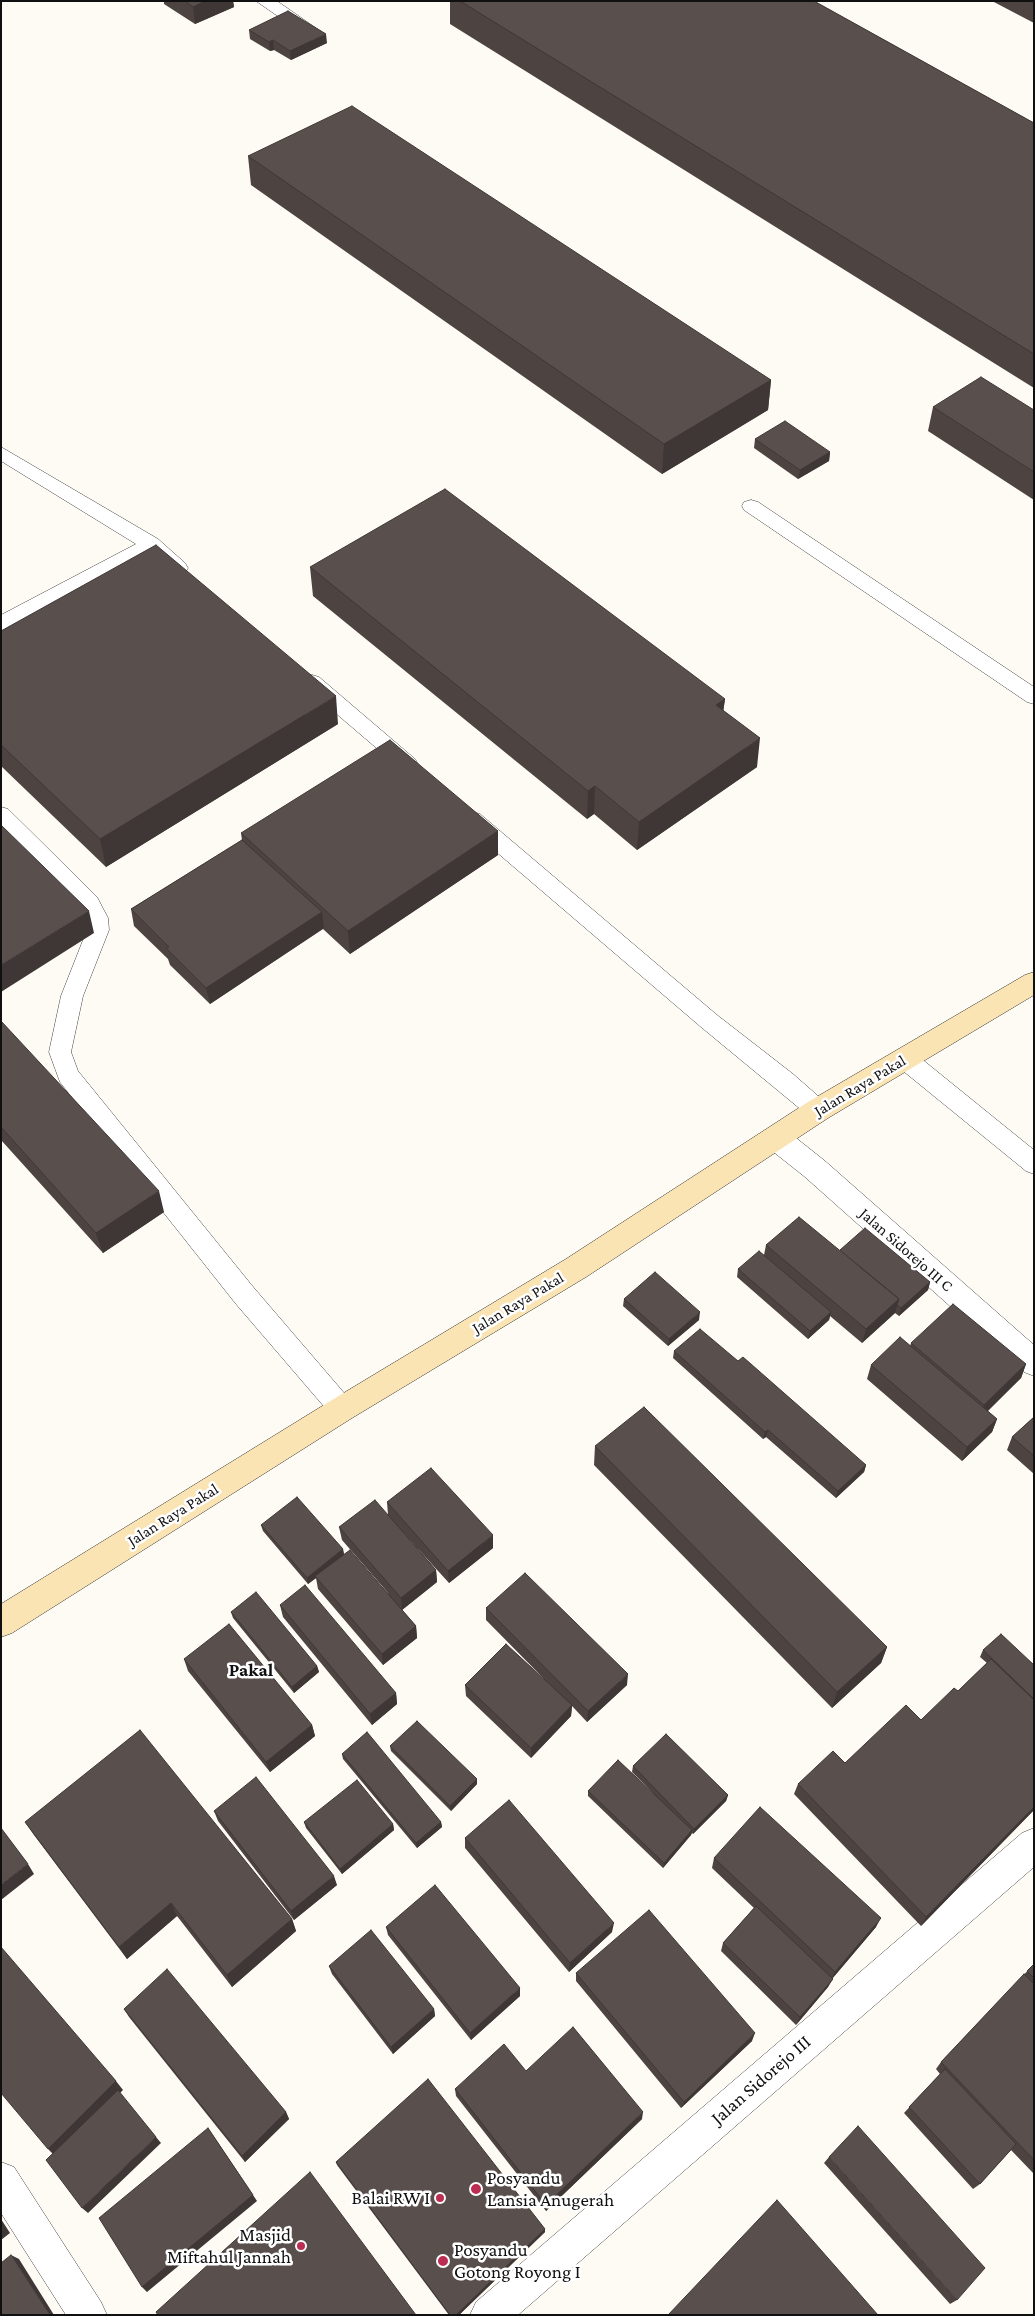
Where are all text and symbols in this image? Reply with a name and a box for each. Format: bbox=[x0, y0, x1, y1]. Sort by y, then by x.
street label: Jalan Raya Pakal bbox=[811, 1051, 909, 1121]
street label: Jalan Sidorejo III C bbox=[855, 1204, 957, 1296]
street label: Jalan Raya Pakal bbox=[469, 1268, 567, 1338]
street label: Jalan Raya Pakal bbox=[124, 1479, 222, 1551]
district label: Pakal bbox=[229, 1659, 273, 1681]
street label: Jalan Sidorejo III bbox=[706, 2030, 816, 2130]
place label: Posyandu Lansia Anugerah bbox=[487, 2167, 614, 2211]
marker: Posyandu Lansia Anugerah bbox=[469, 2182, 483, 2196]
place label: Balai RW I bbox=[352, 2187, 430, 2209]
marker: Balai RW I bbox=[434, 2192, 446, 2204]
place label: Masjid Miftahul Jannah bbox=[167, 2224, 291, 2268]
place label: Posyandu Gotong Royong I bbox=[454, 2239, 580, 2283]
marker: Masjid Miftahul Jannah bbox=[295, 2240, 307, 2252]
marker: Posyandu Gotong Royong I bbox=[436, 2254, 450, 2268]

